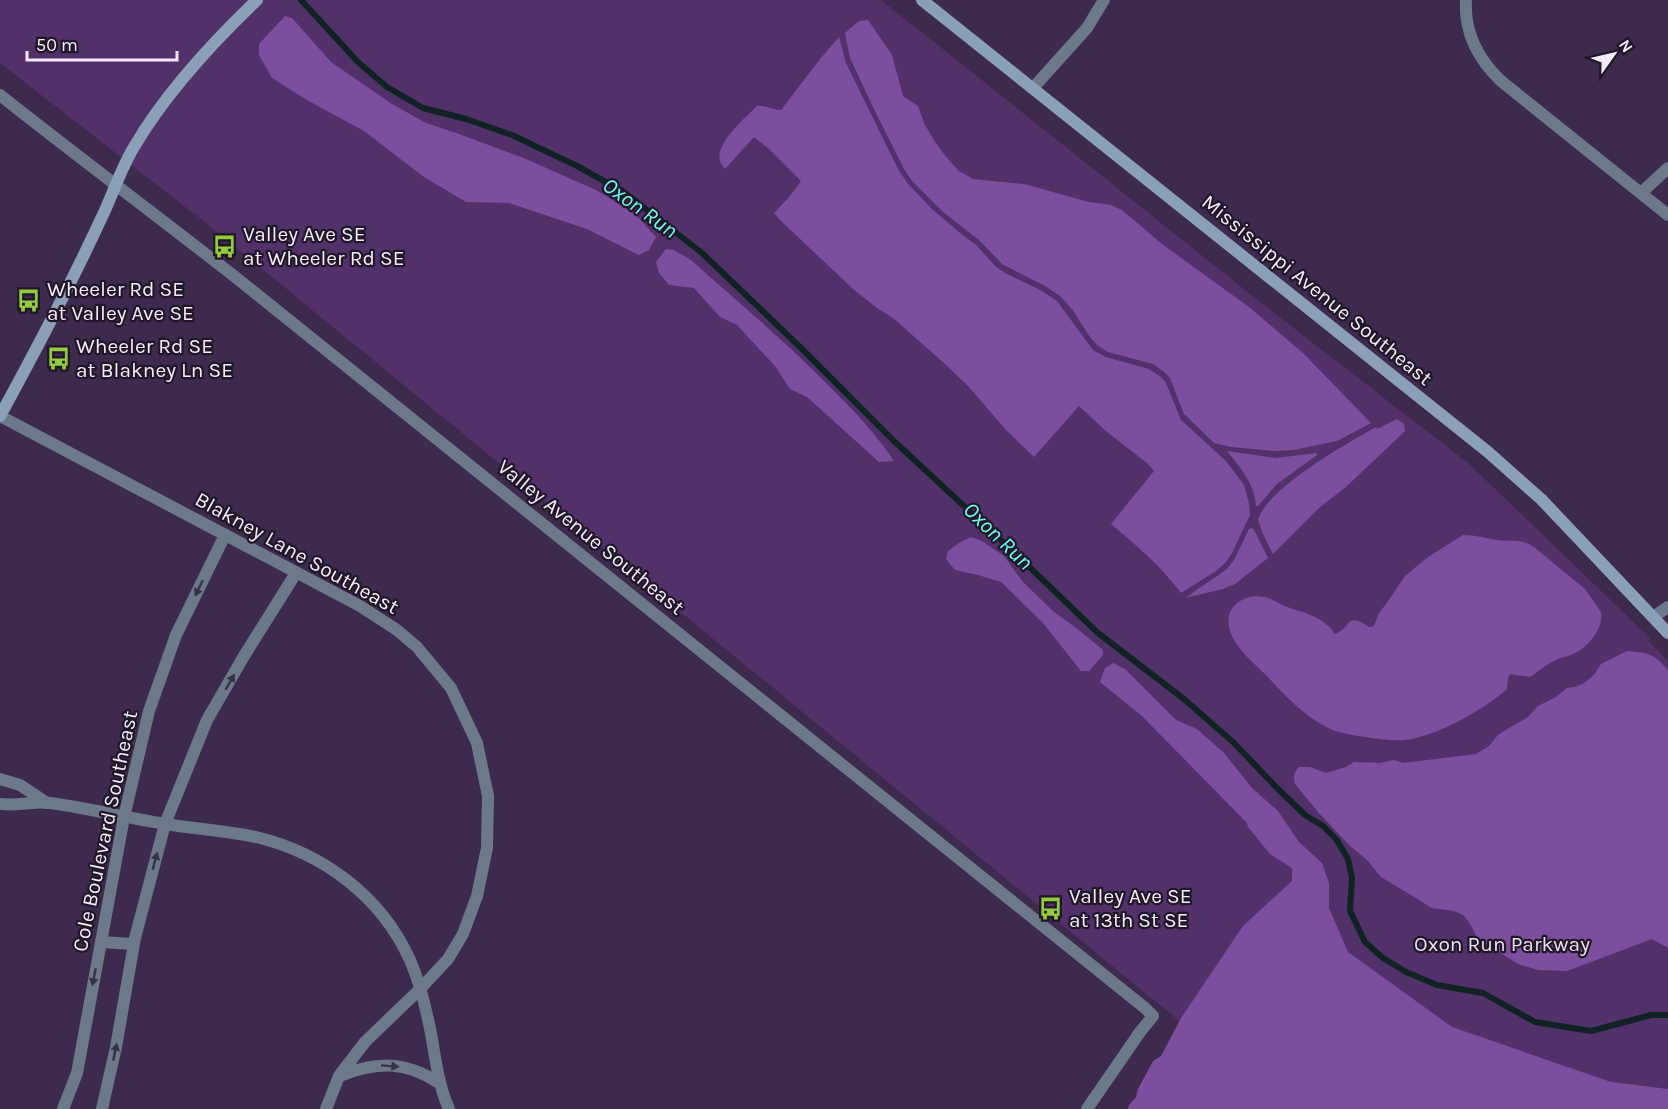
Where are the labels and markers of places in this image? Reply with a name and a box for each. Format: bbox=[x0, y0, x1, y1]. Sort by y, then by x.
place label: Valley Ave SE at Wheeler Rd SE bbox=[243, 222, 405, 270]
bus stop icon: Valley Ave SE at Wheeler Rd SE bbox=[212, 233, 238, 259]
place label: Wheeler Rd SE at Valley Ave SE bbox=[47, 277, 194, 325]
bus stop icon: Wheeler Rd SE at Valley Ave SE bbox=[16, 288, 42, 314]
place label: Wheeler Rd SE at Blakney Ln SE bbox=[76, 334, 233, 382]
bus stop icon: Wheeler Rd SE at Blakney Ln SE bbox=[45, 345, 71, 371]
place label: Valley Ave SE at 13th St SE bbox=[1069, 884, 1191, 932]
bus stop icon: Valley Ave SE at 13th St SE bbox=[1038, 895, 1064, 921]

